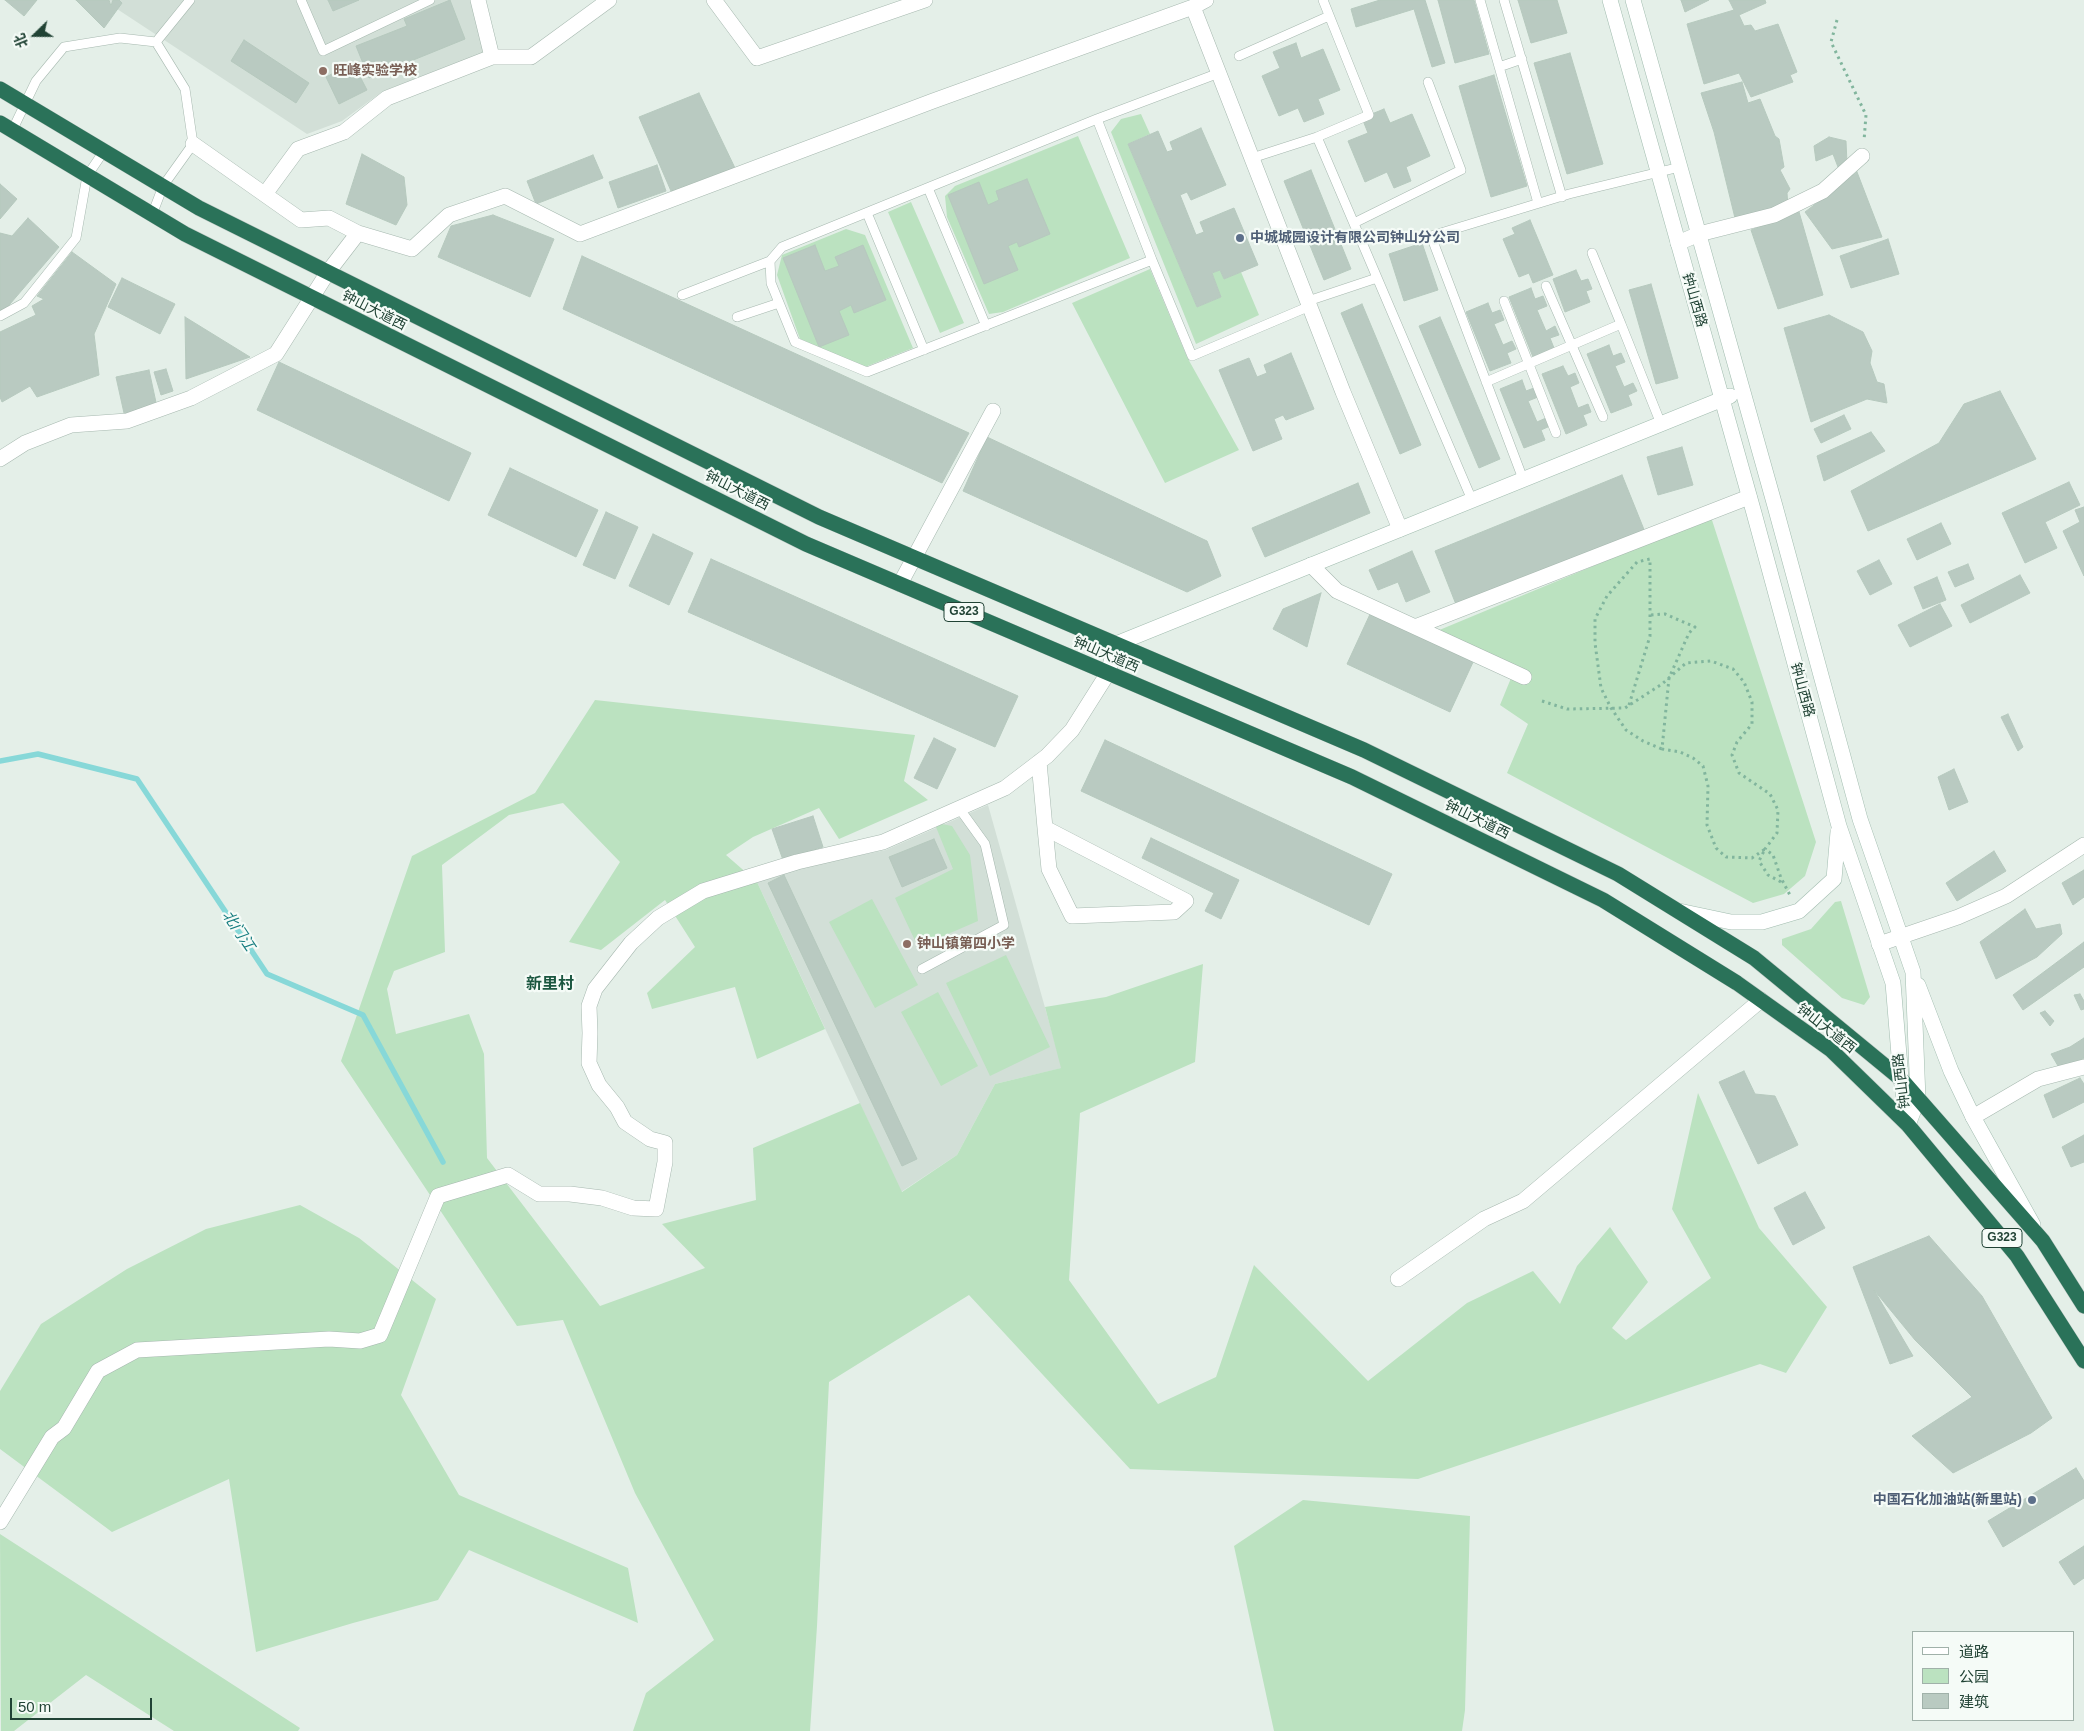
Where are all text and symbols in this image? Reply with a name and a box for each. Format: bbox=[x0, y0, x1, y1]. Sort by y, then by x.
north arrow bbox=[10, 10, 60, 60]
text: 北 bbox=[11, 31, 31, 50]
place label: 旺峰实验学校 bbox=[333, 63, 417, 79]
marker: 旺峰实验学校 bbox=[317, 65, 329, 77]
place label: 中城城园设计有限公司钟山分公司 bbox=[1250, 230, 1460, 246]
marker: 中城城园设计有限公司钟山分公司 bbox=[1234, 232, 1246, 244]
street label: 钟山西路 bbox=[1678, 271, 1710, 329]
street label: 钟山大道西 bbox=[339, 288, 409, 334]
street label: 钟山大道西 bbox=[702, 468, 772, 514]
road number: G323 bbox=[944, 602, 984, 622]
street label: 钟山大道西 bbox=[1071, 634, 1141, 676]
street label: 钟山西路 bbox=[1787, 661, 1817, 719]
street label: 钟山大道西 bbox=[1442, 797, 1512, 843]
water label: 北门江 bbox=[218, 907, 258, 955]
place label: 钟山镇第四小学 bbox=[917, 936, 1015, 952]
marker: 钟山镇第四小学 bbox=[901, 938, 913, 950]
district label: 新里村 bbox=[526, 975, 574, 995]
street label: 钟山大道西 bbox=[1793, 1001, 1859, 1057]
street label: 钟山西路 bbox=[1890, 1052, 1914, 1110]
road number: G323 bbox=[1982, 1228, 2022, 1248]
place label: 中国石化加油站(新里站) bbox=[1873, 1492, 2022, 1508]
marker: 中国石化加油站(新里站) bbox=[2026, 1494, 2038, 1506]
legend bbox=[1912, 1631, 2074, 1721]
text: 道路 bbox=[1959, 1643, 1989, 1660]
text: 公园 bbox=[1959, 1668, 1989, 1685]
scale bar bbox=[12, 1688, 155, 1720]
text: 建筑 bbox=[1959, 1693, 1989, 1710]
text: 50 m bbox=[18, 1698, 51, 1715]

